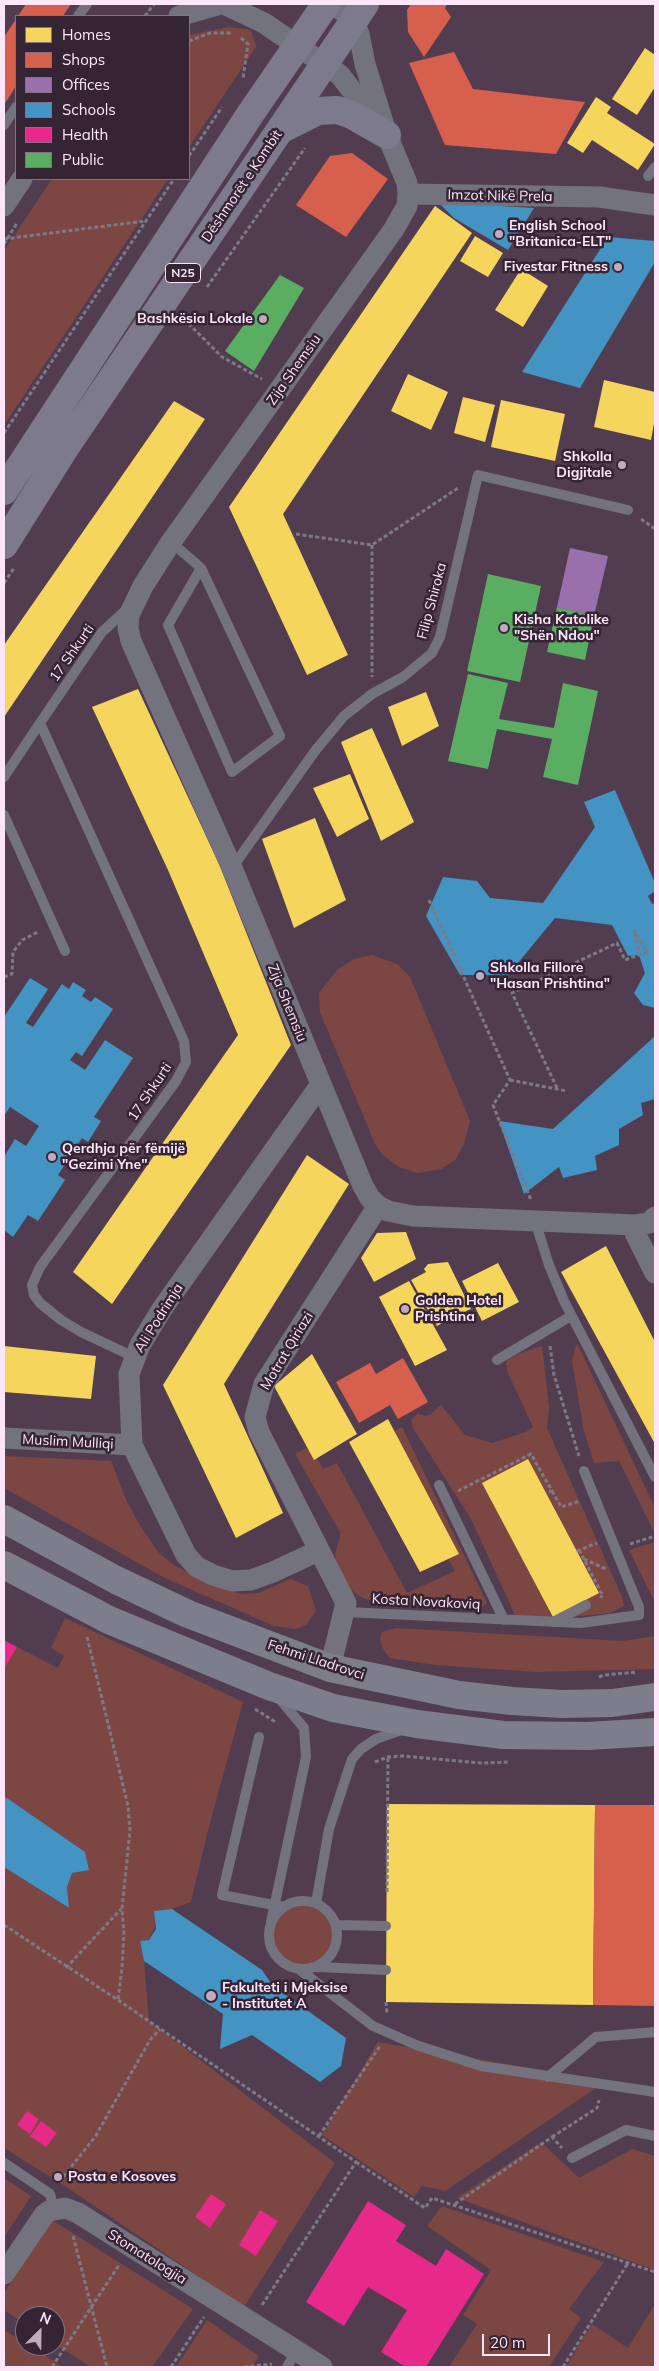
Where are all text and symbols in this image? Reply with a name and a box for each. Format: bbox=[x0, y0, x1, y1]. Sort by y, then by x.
legend bbox=[15, 15, 190, 180]
text: Homes bbox=[62, 25, 111, 44]
text: Shops bbox=[62, 50, 105, 69]
text: Offices bbox=[62, 75, 110, 94]
text: Schools bbox=[62, 100, 116, 119]
text: Health bbox=[62, 125, 108, 144]
street label: Dëshmorët e Kombit bbox=[198, 127, 286, 245]
text: Public bbox=[62, 150, 104, 169]
street label: Imzot Nikë Prela bbox=[447, 187, 553, 205]
place label: English School "Britanica-ELT" bbox=[509, 218, 611, 250]
marker: English School "Britanica-ELT" bbox=[493, 228, 505, 240]
place label: Fivestar Fitness bbox=[504, 259, 608, 275]
marker: Fivestar Fitness bbox=[612, 261, 624, 273]
road number: N25 bbox=[166, 264, 200, 282]
place label: Bashkësia Lokale bbox=[137, 311, 253, 327]
marker: Bashkësia Lokale bbox=[257, 313, 269, 325]
street label: Zija Shemsiu bbox=[264, 331, 324, 409]
place label: Shkolla Digjitale bbox=[556, 449, 612, 482]
marker: Shkolla Digjitale bbox=[616, 459, 628, 471]
street label: Filip Shiroka bbox=[414, 561, 450, 641]
place label: Kisha Katolike "Shën Ndou" bbox=[514, 612, 609, 644]
street label: 17 Shkurti bbox=[46, 621, 98, 685]
marker: Kisha Katolike "Shën Ndou" bbox=[498, 622, 510, 634]
place label: Shkolla Fillore "Hasan Prishtina" bbox=[490, 960, 610, 992]
street label: Zija Shemsiu bbox=[264, 962, 310, 1044]
marker: Shkolla Fillore "Hasan Prishtina" bbox=[474, 970, 486, 982]
street label: 17 Shkurti bbox=[124, 1060, 176, 1124]
place label: Qerdhja për fëmijë "Gezimi Yne" bbox=[62, 1141, 185, 1174]
marker: Qerdhja për fëmijë "Gezimi Yne" bbox=[46, 1151, 58, 1163]
street label: Ali Podrimja bbox=[131, 1280, 187, 1356]
place label: Golden Hotel Prishtina bbox=[415, 1293, 502, 1325]
marker: Golden Hotel Prishtina bbox=[399, 1303, 411, 1315]
street label: Motrat Qiriazi bbox=[257, 1309, 317, 1393]
street label: Muslim Mulliqi bbox=[22, 1431, 114, 1453]
street label: Kosta Novakoviq bbox=[371, 1591, 481, 1613]
street label: Fehmi Lladrovci bbox=[265, 1636, 367, 1684]
place label: Fakulteti i Mjeksise - Institutet A bbox=[222, 1980, 348, 2012]
marker: Fakulteti i Mjeksise - Institutet A bbox=[204, 1989, 218, 2003]
place label: Posta e Kosoves bbox=[68, 2169, 176, 2185]
marker: Posta e Kosoves bbox=[52, 2171, 64, 2183]
street label: Stomatologjia bbox=[104, 2226, 190, 2288]
north arrow bbox=[15, 2306, 65, 2356]
text: N bbox=[37, 2308, 54, 2328]
scale bar bbox=[484, 2324, 552, 2356]
text: 20 m bbox=[490, 2333, 525, 2352]

